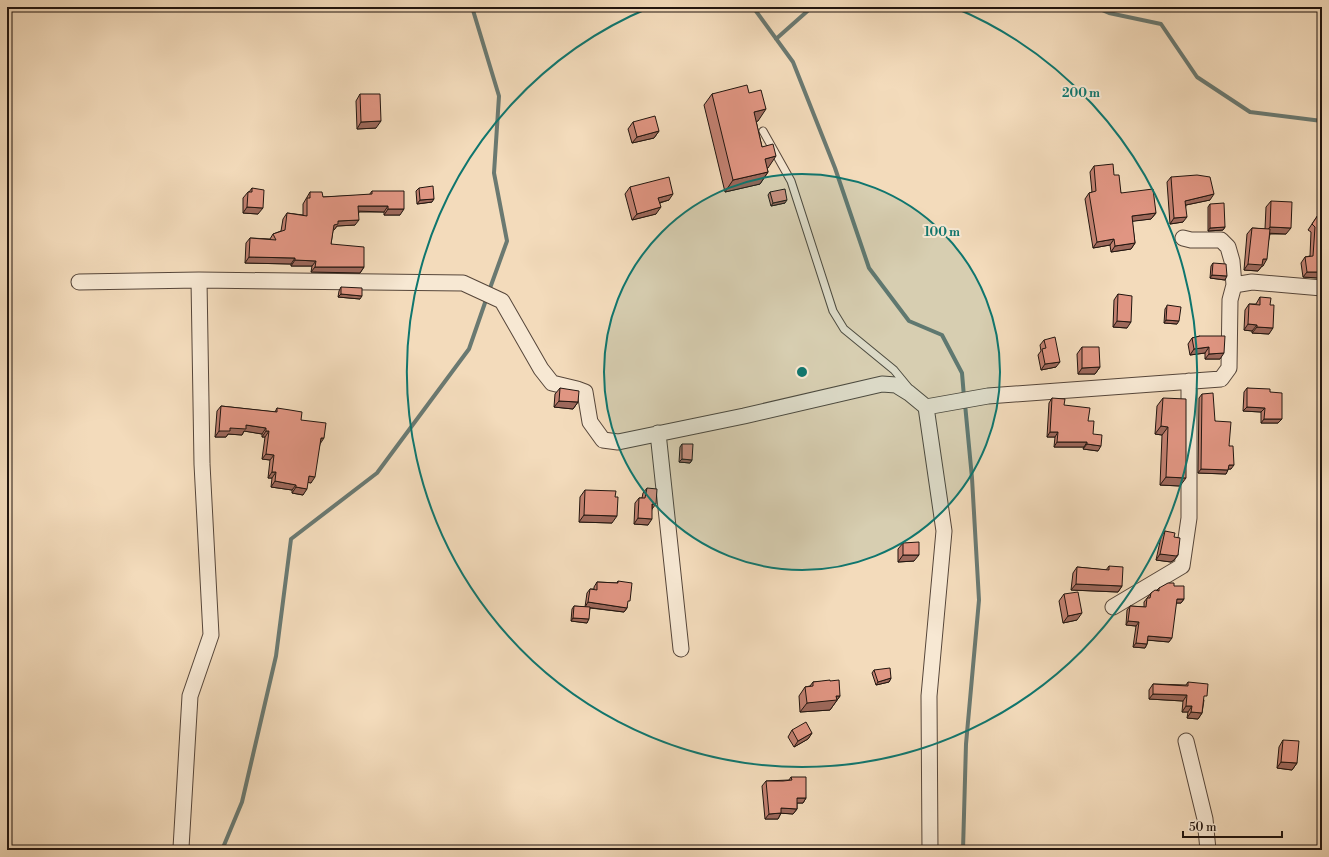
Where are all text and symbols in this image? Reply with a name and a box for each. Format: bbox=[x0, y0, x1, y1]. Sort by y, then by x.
text: 200 m bbox=[1062, 86, 1100, 101]
text: 100 m bbox=[924, 225, 960, 240]
centre of rings bbox=[795, 365, 809, 379]
scale bar bbox=[1183, 813, 1282, 839]
text: 50 m bbox=[1189, 820, 1217, 835]

